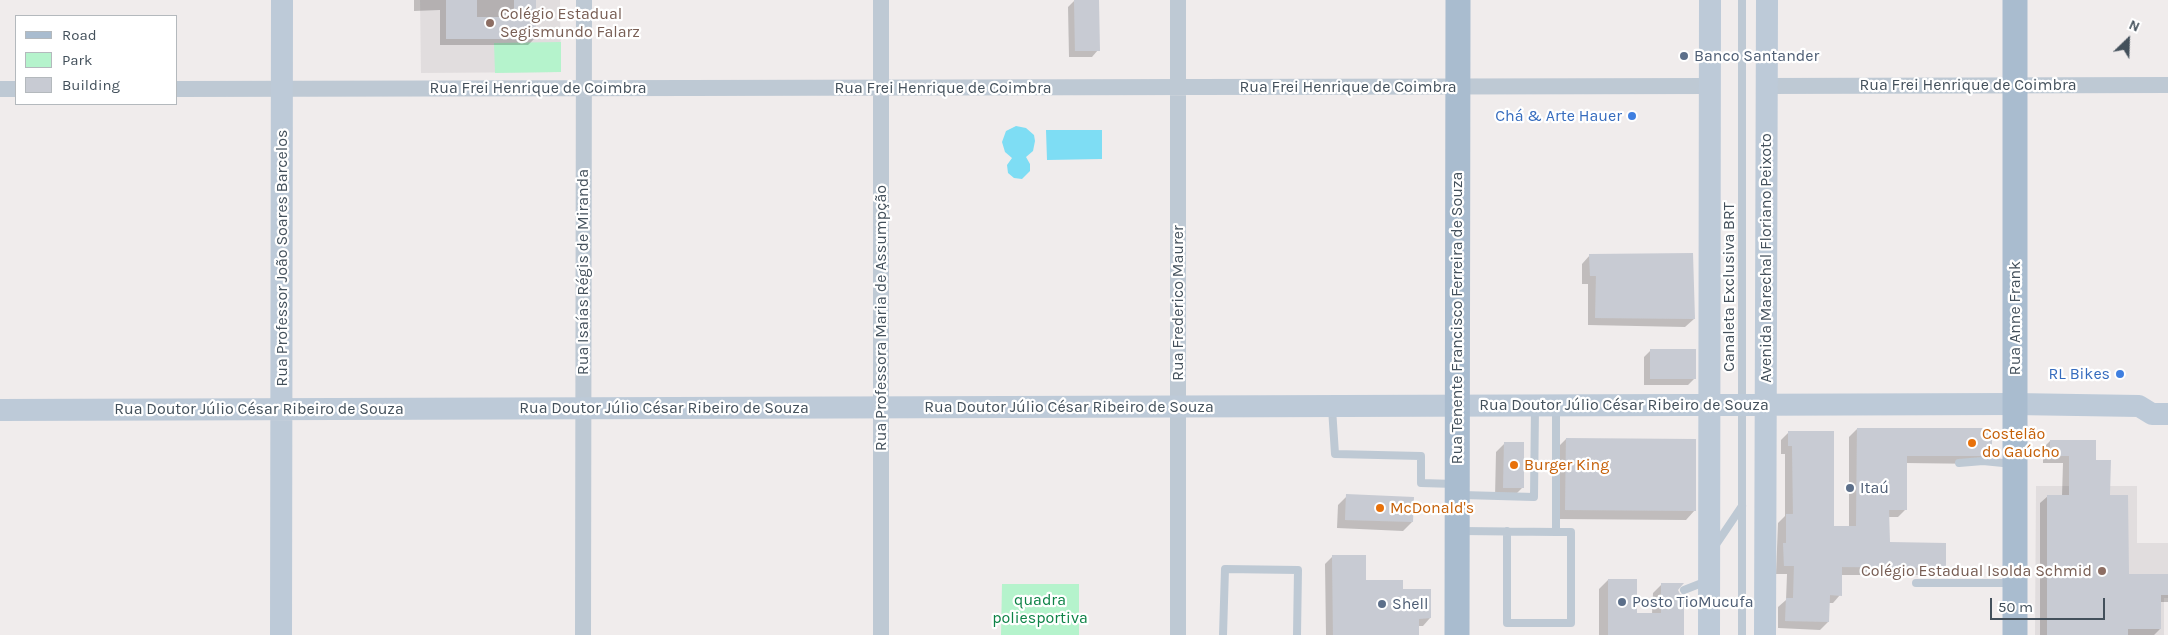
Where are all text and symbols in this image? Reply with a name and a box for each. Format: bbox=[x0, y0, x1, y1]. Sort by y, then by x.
place label: Colégio Estadual Segismundo Falarz bbox=[500, 4, 640, 42]
legend bbox=[15, 15, 178, 105]
north arrow bbox=[2103, 15, 2153, 65]
text: N bbox=[2126, 16, 2142, 36]
marker: Colégio Estadual Segismundo Falarz bbox=[484, 17, 496, 29]
text: Road bbox=[62, 26, 97, 44]
place label: Banco Santander bbox=[1694, 46, 1819, 66]
marker: Banco Santander bbox=[1678, 50, 1690, 62]
text: Park bbox=[62, 51, 92, 69]
street label: Rua Frei Henrique de Coimbra bbox=[1859, 75, 2077, 95]
text: Building bbox=[62, 76, 120, 94]
street label: Rua Frei Henrique de Coimbra bbox=[1239, 77, 1457, 97]
street label: Rua Frei Henrique de Coimbra bbox=[429, 78, 647, 98]
street label: Rua Frei Henrique de Coimbra bbox=[834, 78, 1052, 98]
place label: Chá & Arte Hauer bbox=[1495, 106, 1622, 126]
marker: Chá & Arte Hauer bbox=[1626, 110, 1638, 122]
street label: Rua Professor João Soares Barcelos bbox=[272, 130, 292, 386]
street label: Avenida Marechal Floriano Peixoto bbox=[1756, 133, 1776, 383]
street label: Rua Isaías Régis de Miranda bbox=[573, 169, 593, 375]
street label: Rua Tenente Francisco Ferreira de Souza bbox=[1447, 172, 1467, 464]
street label: Rua Professora Maria de Assumpção bbox=[871, 185, 891, 451]
street label: Canaleta Exclusiva BRT bbox=[1719, 202, 1739, 372]
street label: Rua Frederico Maurer bbox=[1168, 225, 1188, 381]
street label: Rua Anne Frank bbox=[2005, 261, 2025, 375]
place label: RL Bikes bbox=[2049, 364, 2110, 384]
marker: RL Bikes bbox=[2114, 368, 2126, 380]
street label: Rua Doutor Júlio César Ribeiro de Souza bbox=[1479, 395, 1769, 415]
street label: Rua Doutor Júlio César Ribeiro de Souza bbox=[924, 397, 1214, 417]
street label: Rua Doutor Júlio César Ribeiro de Souza bbox=[519, 398, 809, 418]
street label: Rua Doutor Júlio César Ribeiro de Souza bbox=[114, 399, 404, 419]
place label: Costelão do Gaúcho bbox=[1982, 424, 2059, 462]
marker: Costelão do Gaúcho bbox=[1966, 437, 1978, 449]
place label: Burger King bbox=[1524, 455, 1609, 475]
marker: Burger King bbox=[1508, 459, 1520, 471]
place label: Itaú bbox=[1860, 478, 1889, 498]
marker: Itaú bbox=[1844, 482, 1856, 494]
place label: McDonald's bbox=[1390, 498, 1474, 518]
marker: McDonald's bbox=[1374, 502, 1386, 514]
place label: Colégio Estadual Isolda Schmid bbox=[1861, 561, 2092, 581]
marker: Colégio Estadual Isolda Schmid bbox=[2096, 565, 2108, 577]
scale bar bbox=[1993, 588, 2108, 620]
park label: quadra poliesportiva bbox=[992, 590, 1088, 628]
place label: Posto TioMucufa bbox=[1632, 592, 1754, 612]
place label: Shell bbox=[1392, 594, 1429, 614]
marker: Posto TioMucufa bbox=[1616, 596, 1628, 608]
marker: Shell bbox=[1376, 598, 1388, 610]
text: 50 m bbox=[1998, 598, 2033, 616]

